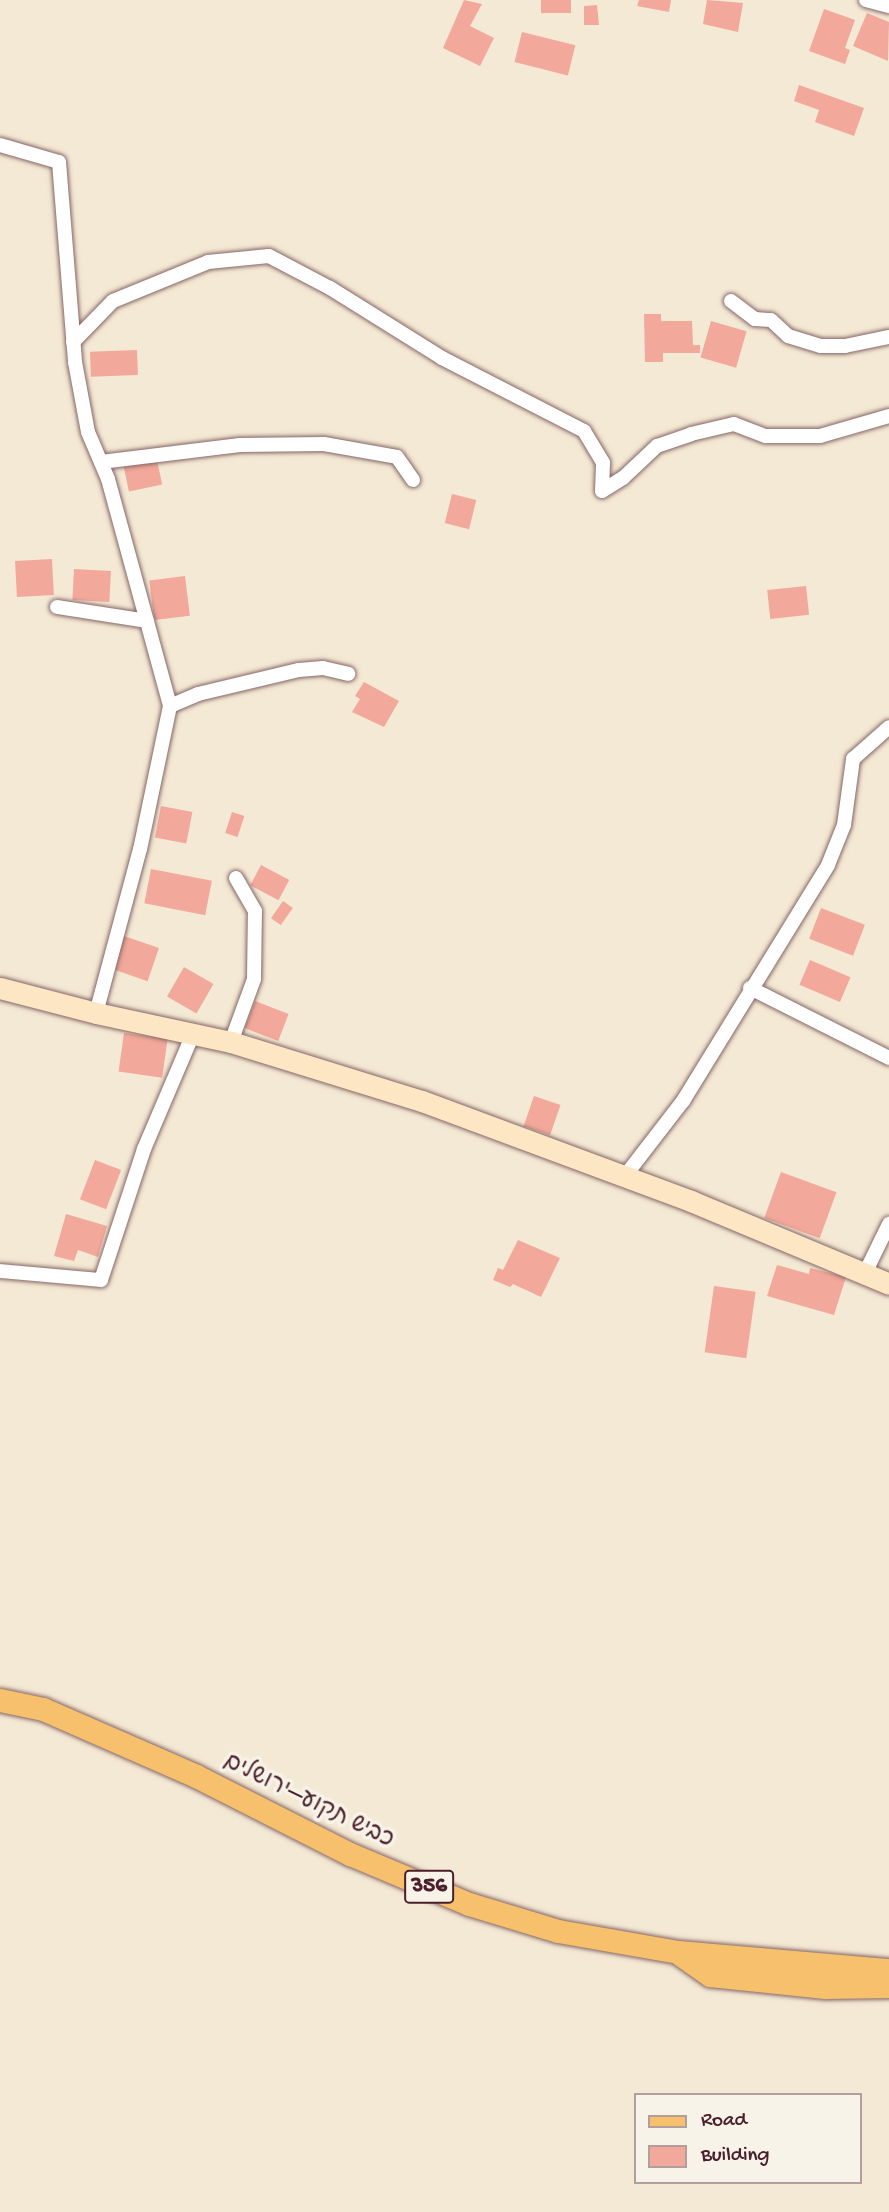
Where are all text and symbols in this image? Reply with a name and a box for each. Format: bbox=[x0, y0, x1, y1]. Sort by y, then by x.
street label: כביש תקוע–ירושלים bbox=[218, 1748, 398, 1856]
road number: 356 bbox=[403, 1868, 455, 1906]
legend bbox=[634, 2093, 861, 2184]
text: Road bbox=[701, 2109, 747, 2134]
text: Building bbox=[701, 2144, 770, 2169]

